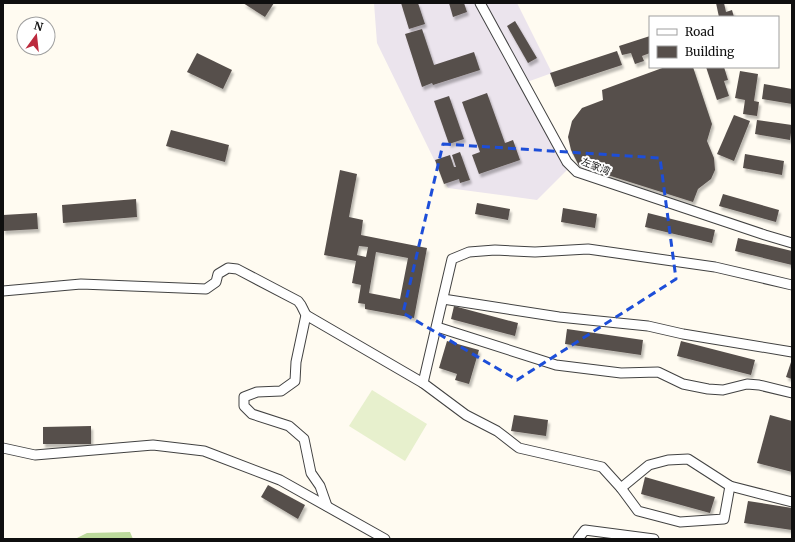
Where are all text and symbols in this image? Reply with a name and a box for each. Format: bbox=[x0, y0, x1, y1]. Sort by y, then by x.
north arrow bbox=[16, 16, 56, 56]
legend bbox=[649, 16, 779, 68]
text: N bbox=[33, 18, 45, 34]
text: Road bbox=[685, 24, 714, 39]
text: Building bbox=[685, 44, 735, 59]
street label: 左家湾 bbox=[579, 155, 612, 178]

